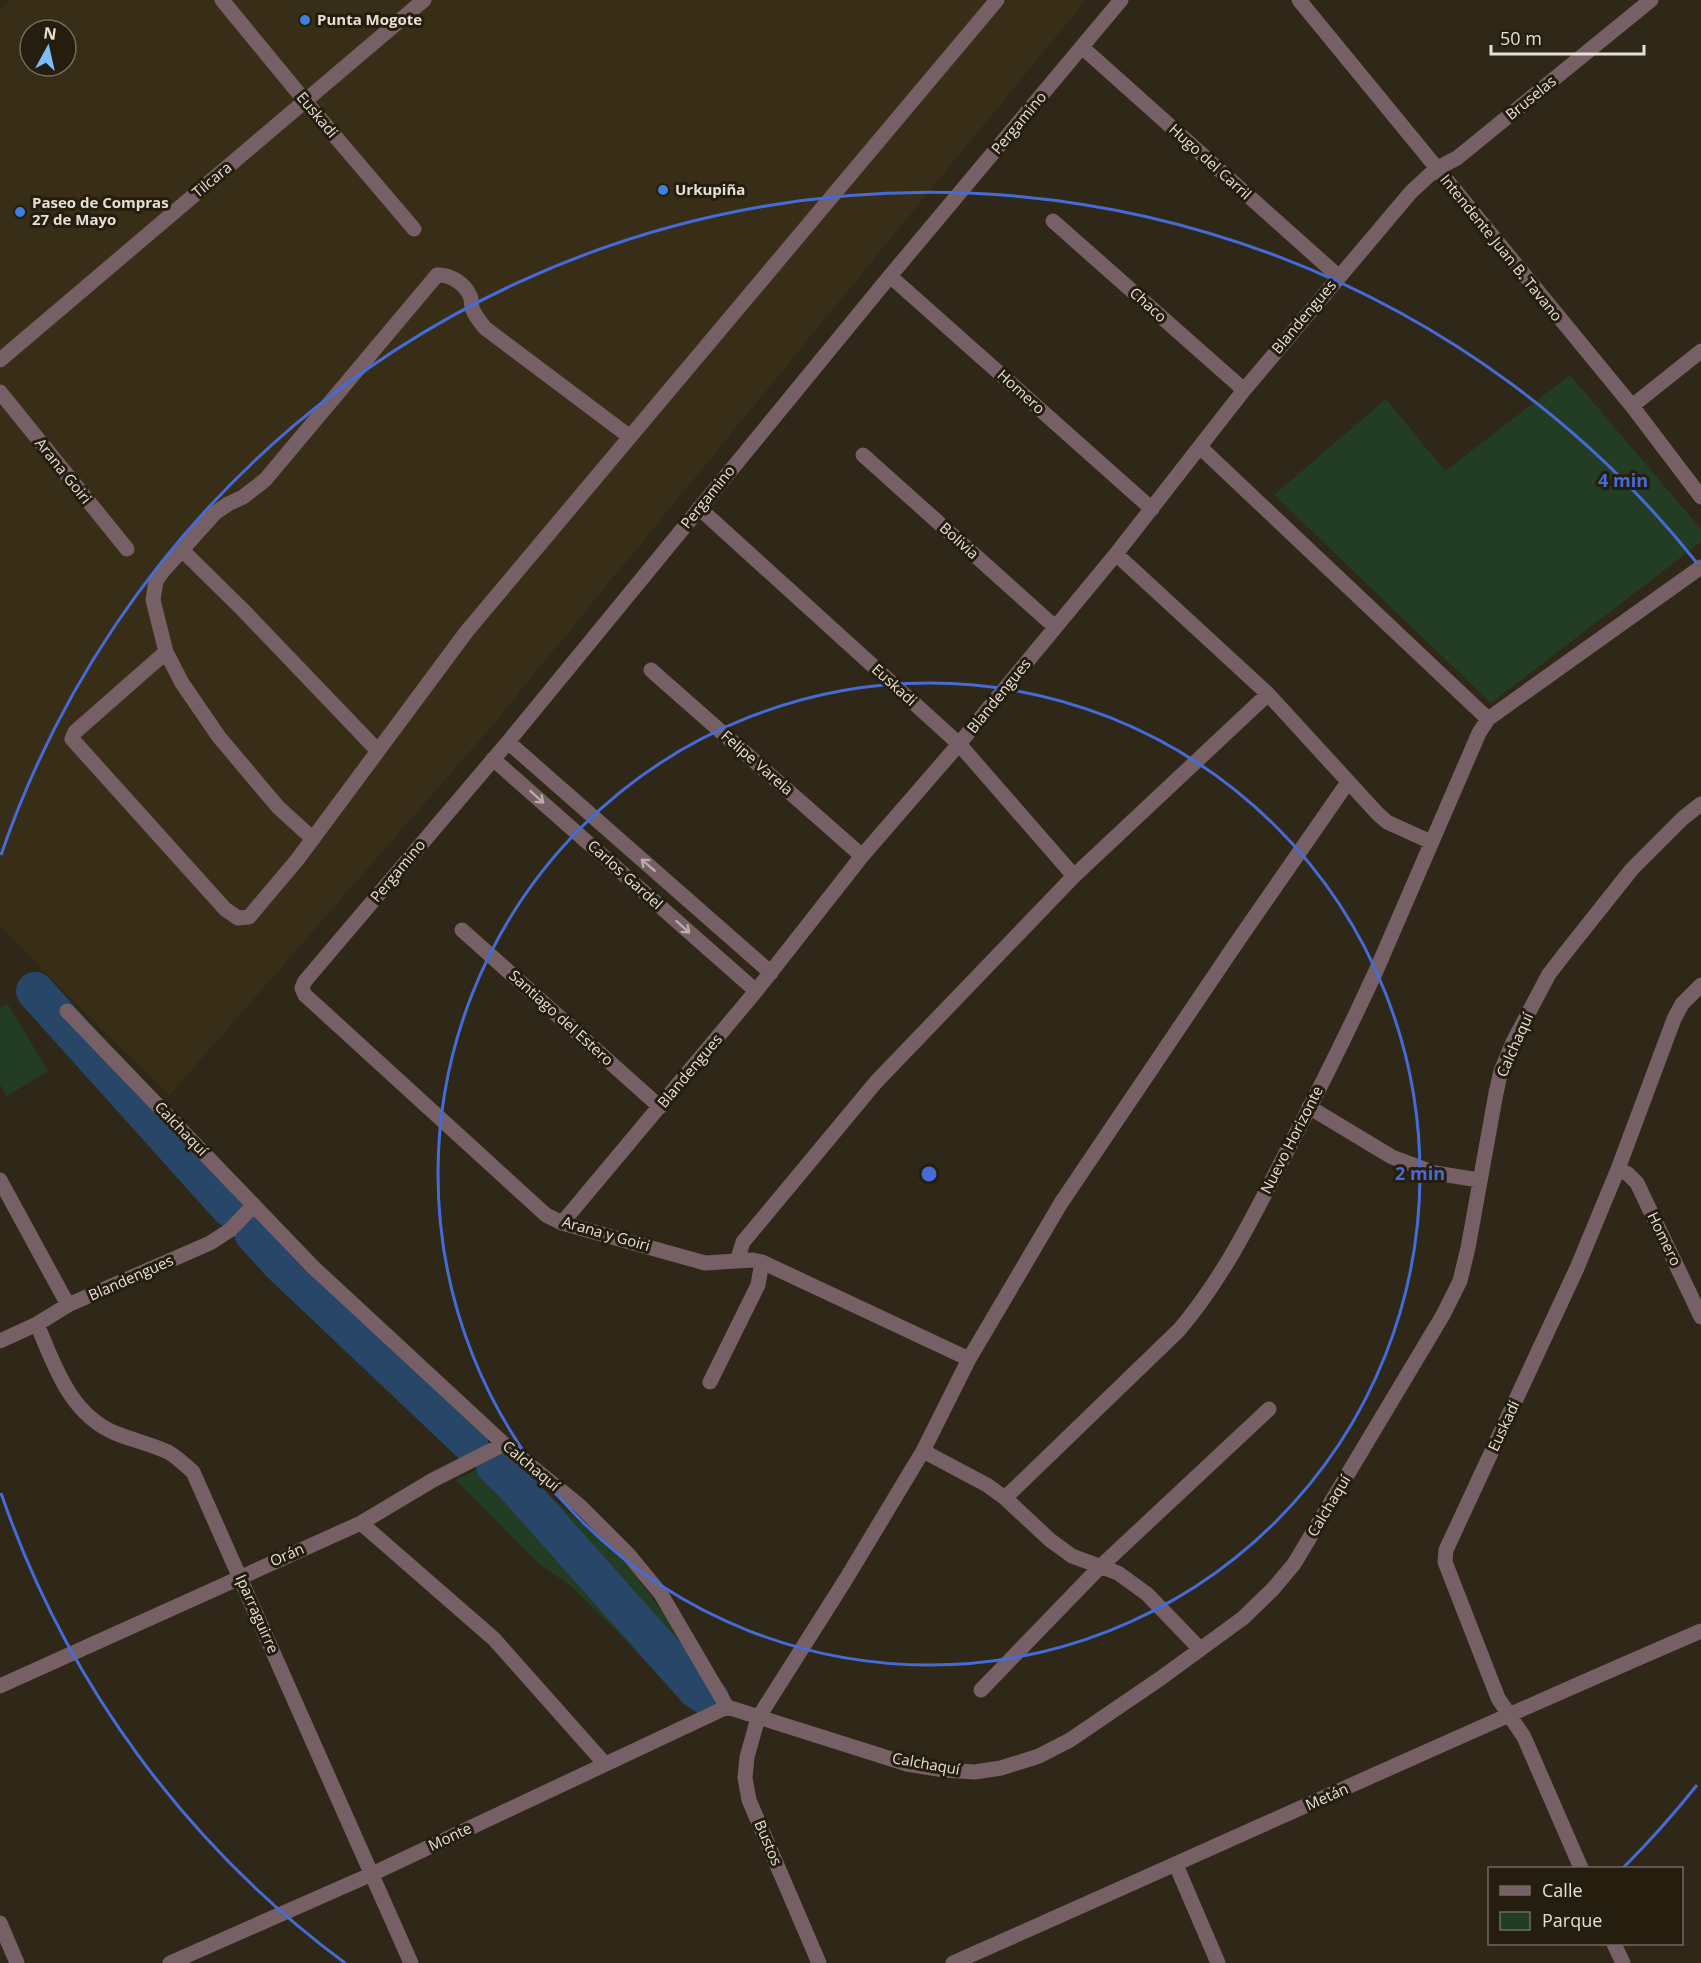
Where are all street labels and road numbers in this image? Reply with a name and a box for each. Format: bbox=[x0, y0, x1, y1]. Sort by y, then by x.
street label: Bruselas bbox=[1501, 71, 1560, 124]
street label: Euskadi bbox=[293, 87, 343, 141]
street label: Pergamino bbox=[986, 87, 1050, 158]
street label: Hugo del Carril bbox=[1165, 119, 1256, 204]
street label: Tilcara bbox=[187, 157, 235, 202]
street label: Intendente Juan B. Tavano bbox=[1436, 170, 1567, 325]
street label: Blandengues bbox=[1266, 275, 1340, 358]
street label: Chaco bbox=[1126, 282, 1171, 326]
street label: Homero bbox=[994, 365, 1050, 418]
street label: Arana Goiri bbox=[31, 433, 96, 507]
street label: Pergamino bbox=[676, 461, 739, 532]
street label: Bolivia bbox=[936, 517, 983, 563]
street label: Blandengues bbox=[962, 654, 1035, 737]
street label: Euskadi bbox=[868, 659, 921, 710]
street label: Felipe Varela bbox=[717, 725, 798, 799]
street label: Pergamino bbox=[365, 835, 429, 906]
street label: Carlos Gardel bbox=[584, 835, 667, 913]
street label: Santiago del Estero bbox=[505, 965, 618, 1070]
street label: Calchaquí bbox=[1491, 1008, 1538, 1080]
street label: Blandengues bbox=[652, 1029, 726, 1112]
street label: Nuevo Horizonte bbox=[1255, 1082, 1327, 1197]
street label: Calchaquí bbox=[151, 1097, 214, 1161]
street label: Homero bbox=[1643, 1208, 1687, 1269]
street label: Arana y Goiri bbox=[560, 1211, 652, 1255]
street label: Blandengues bbox=[85, 1249, 176, 1305]
street label: Euskadi bbox=[1483, 1397, 1524, 1454]
street label: Calchaquí bbox=[499, 1436, 565, 1496]
street label: Calchaquí bbox=[1302, 1470, 1355, 1540]
street label: Orán bbox=[266, 1538, 307, 1570]
street label: Iparraguirre bbox=[232, 1571, 284, 1656]
street label: Calchaquí bbox=[891, 1747, 963, 1779]
street label: Metán bbox=[1302, 1778, 1351, 1814]
street label: Monte bbox=[425, 1817, 474, 1855]
street label: Bustos bbox=[750, 1817, 787, 1868]

